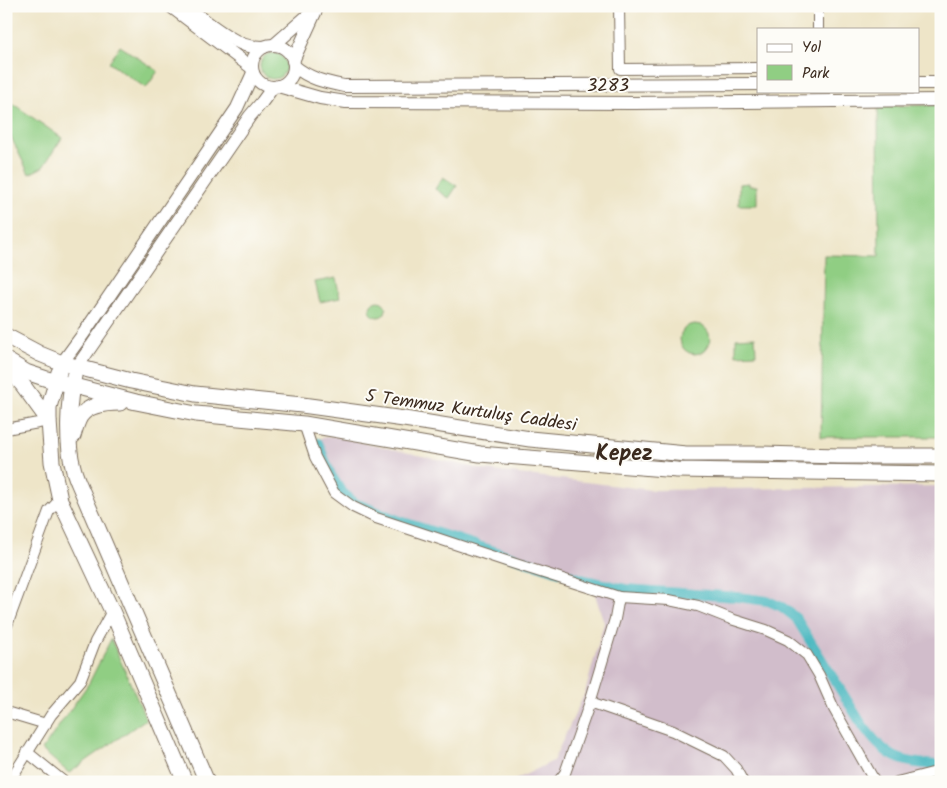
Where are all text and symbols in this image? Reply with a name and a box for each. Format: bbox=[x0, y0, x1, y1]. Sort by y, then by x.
legend bbox=[757, 28, 920, 92]
text: Yol bbox=[802, 36, 821, 60]
text: Park bbox=[802, 62, 830, 86]
street label: 3283 bbox=[587, 72, 629, 101]
street label: 5 Temmuz Kurtuluş Caddesi bbox=[363, 382, 579, 441]
district label: Kepez bbox=[595, 437, 653, 472]

